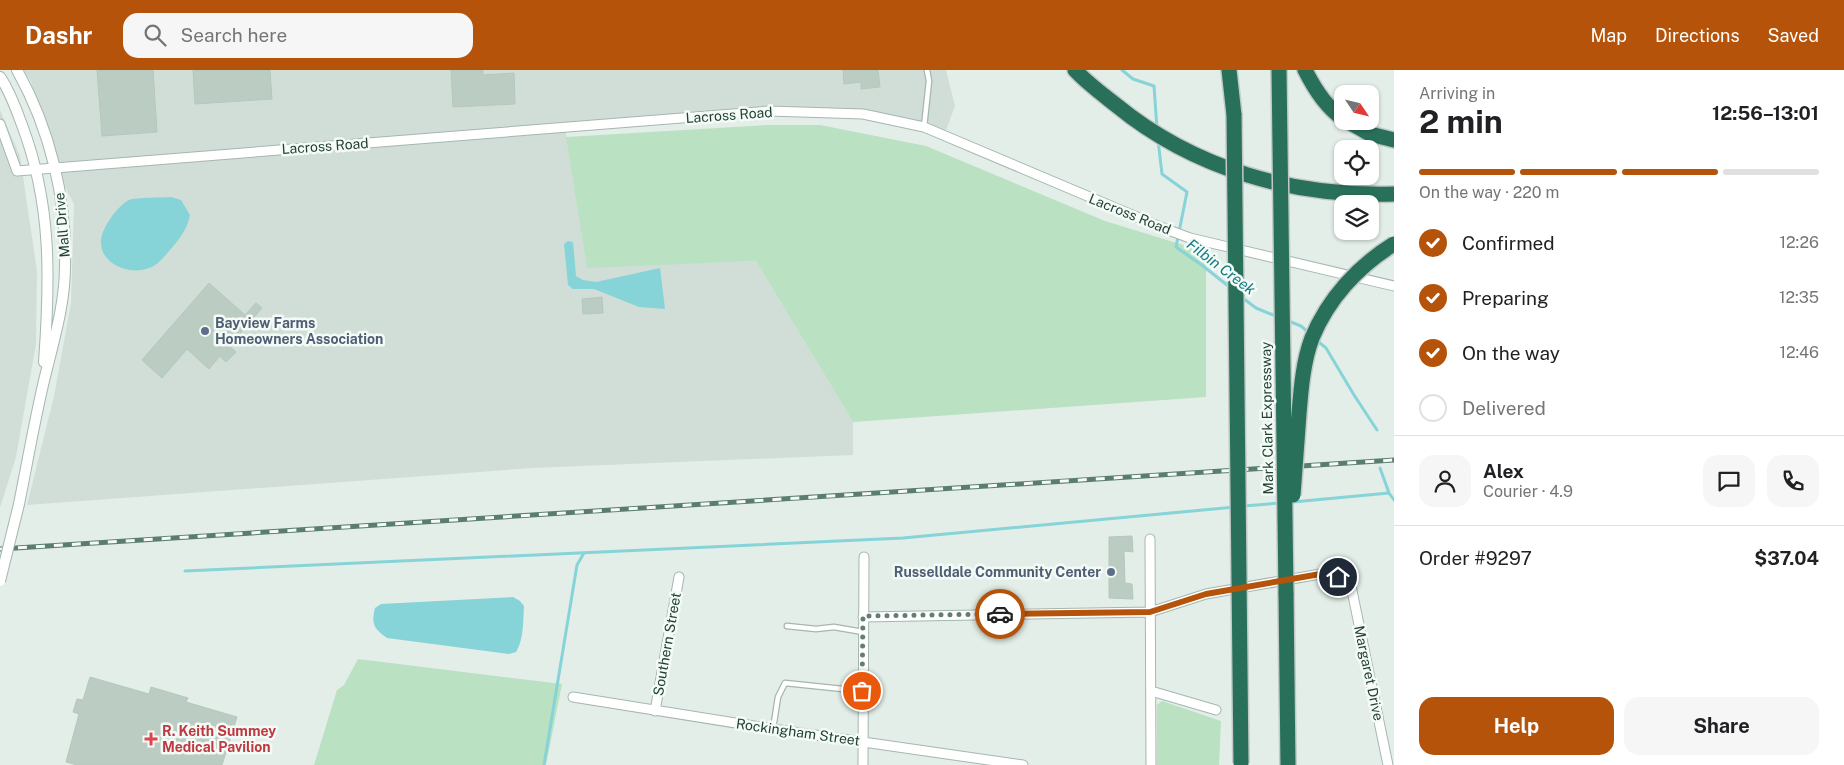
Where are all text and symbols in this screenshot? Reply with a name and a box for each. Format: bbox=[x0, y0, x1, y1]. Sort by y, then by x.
search box bbox=[123, 13, 473, 58]
text: Dashr bbox=[25, 21, 93, 49]
icon: search bbox=[141, 21, 169, 49]
text: Search here bbox=[181, 24, 287, 46]
text: Map bbox=[1590, 25, 1627, 46]
text: Directions bbox=[1655, 25, 1740, 46]
text: Saved bbox=[1768, 25, 1819, 46]
text: Arriving in bbox=[1419, 84, 1495, 103]
north arrow bbox=[1334, 85, 1379, 130]
map controls bbox=[1334, 85, 1379, 240]
text: 12:56–13:01 bbox=[1712, 102, 1819, 124]
text: 2 min bbox=[1419, 103, 1503, 140]
street label: Lacross Road bbox=[685, 104, 773, 126]
street label: Lacross Road bbox=[281, 135, 369, 157]
button: locate bbox=[1334, 140, 1379, 185]
text: On the way · 220 m bbox=[1419, 183, 1559, 202]
street label: Lacross Road bbox=[1087, 190, 1173, 238]
street label: Mall Drive bbox=[51, 192, 73, 258]
button: layers bbox=[1334, 195, 1379, 240]
icon: check bbox=[1419, 229, 1447, 257]
text: Confirmed bbox=[1462, 232, 1555, 254]
text: 12:26 bbox=[1780, 233, 1819, 252]
water label: Filbin Creek bbox=[1184, 235, 1260, 298]
icon: check bbox=[1419, 284, 1447, 312]
text: Preparing bbox=[1462, 287, 1549, 309]
text: 12:35 bbox=[1779, 288, 1819, 307]
place label: Bayview Farms Homeowners Association bbox=[215, 315, 383, 347]
marker: Bayview Farms Homeowners Association bbox=[199, 325, 211, 337]
icon: check bbox=[1419, 339, 1447, 367]
street label: Mark Clark Expressway bbox=[1258, 341, 1276, 495]
text: On the way bbox=[1462, 342, 1560, 364]
text: 12:46 bbox=[1779, 343, 1819, 362]
text: Delivered bbox=[1462, 397, 1546, 419]
button: person bbox=[1419, 455, 1471, 507]
button: chat bbox=[1703, 455, 1755, 507]
button: phone bbox=[1767, 455, 1819, 507]
text: Alex bbox=[1483, 460, 1524, 482]
text: Courier · 4.9 bbox=[1483, 482, 1573, 501]
text: Order #9297 bbox=[1419, 547, 1532, 569]
text: $37.04 bbox=[1754, 547, 1819, 569]
pin bbox=[1317, 556, 1359, 598]
icon: home bbox=[1324, 563, 1352, 591]
place label: Russelldale Community Center bbox=[894, 564, 1101, 580]
marker: Russelldale Community Center bbox=[1105, 566, 1117, 578]
courier bbox=[975, 589, 1025, 639]
street label: Southern Street bbox=[650, 591, 684, 697]
icon: car bbox=[986, 600, 1014, 628]
street label: Margaret Drive bbox=[1351, 624, 1387, 722]
pin bbox=[841, 670, 883, 712]
icon: bag bbox=[848, 677, 876, 705]
button: Help bbox=[1419, 697, 1614, 755]
button: Share bbox=[1624, 697, 1819, 755]
street label: Rockingham Street bbox=[735, 715, 861, 749]
place label: R. Keith Summey Medical Pavilion bbox=[162, 723, 276, 755]
marker: R. Keith Summey Medical Pavilion bbox=[144, 732, 158, 746]

